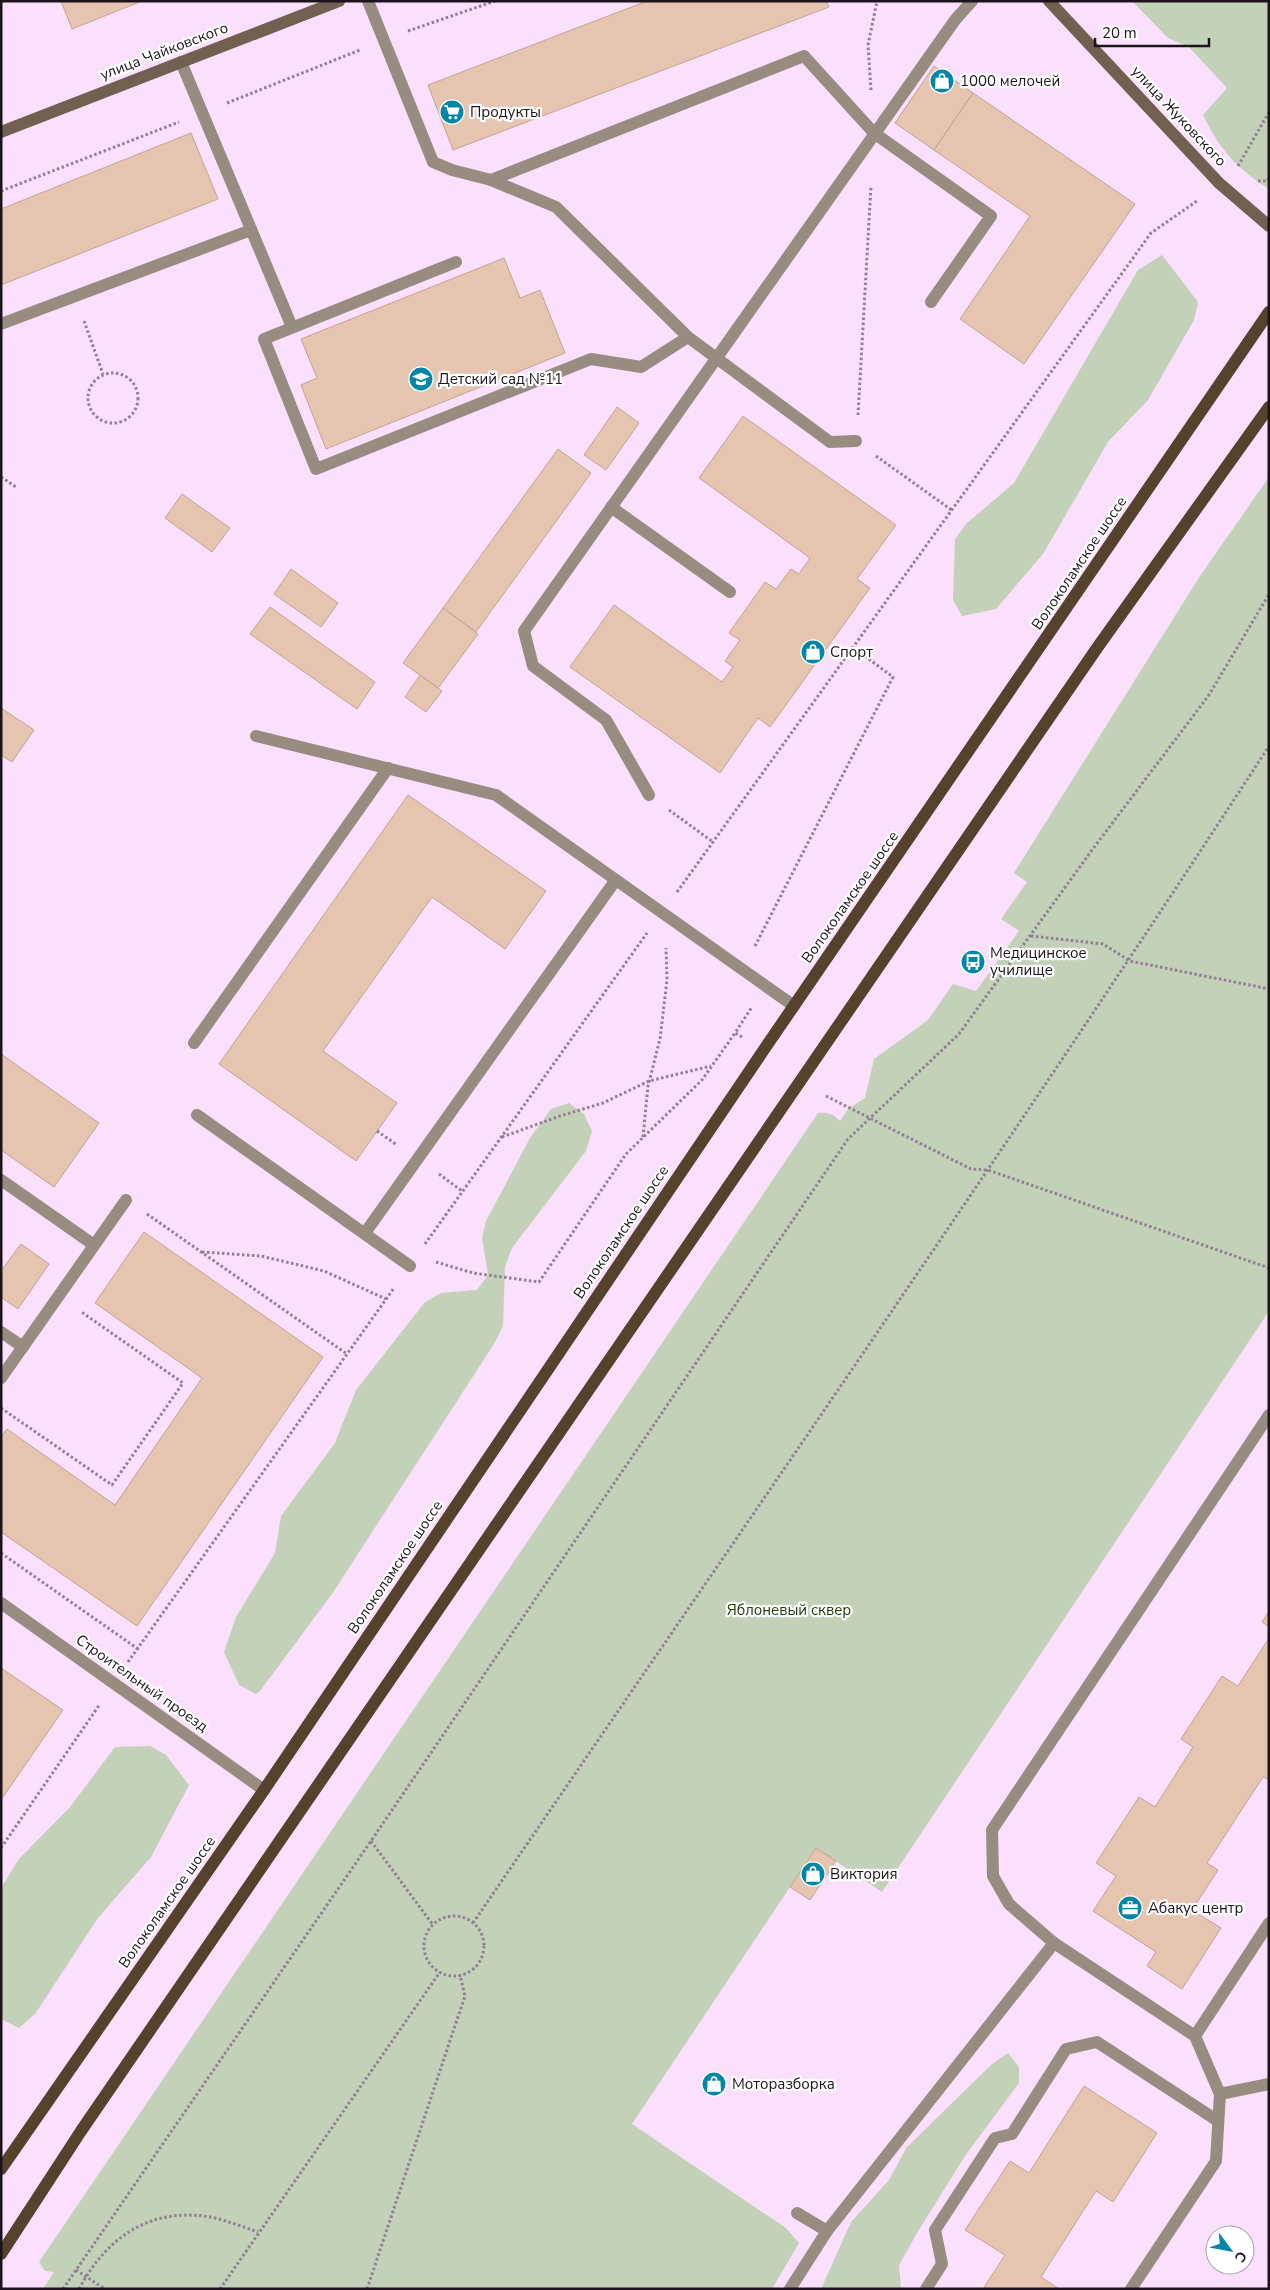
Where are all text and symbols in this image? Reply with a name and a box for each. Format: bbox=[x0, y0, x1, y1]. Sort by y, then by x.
scale bar bbox=[1095, 15, 1209, 47]
street label: улица Чайковского bbox=[97, 17, 231, 85]
text: 20 m bbox=[1102, 23, 1137, 43]
street label: улица Жуковского bbox=[1127, 61, 1231, 171]
shop icon: 1000 мелочей bbox=[929, 68, 955, 94]
place label: 1000 мелочей bbox=[960, 71, 1060, 91]
supermarket icon: Продукты bbox=[439, 99, 465, 125]
place label: Продукты bbox=[470, 102, 541, 122]
school or university icon: Детский сад №11 bbox=[408, 366, 434, 392]
place label: Детский сад №11 bbox=[438, 369, 563, 389]
street label: Волоколамское шоссе bbox=[1027, 492, 1131, 634]
shop icon: Спорт bbox=[800, 639, 826, 665]
place label: Спорт bbox=[830, 642, 873, 662]
street label: Волоколамское шоссе bbox=[797, 827, 903, 967]
place label: Медицинское училище bbox=[990, 943, 1087, 980]
bus stop icon: Медицинское училище bbox=[960, 949, 986, 975]
street label: Волоколамское шоссе bbox=[569, 1161, 673, 1303]
street label: Волоколамское шоссе bbox=[343, 1496, 447, 1638]
park label: Яблоневый сквер bbox=[727, 1600, 851, 1620]
street label: Строительный проезд bbox=[72, 1630, 212, 1736]
street label: Волоколамское шоссе bbox=[114, 1832, 220, 1972]
shop icon: Виктория bbox=[800, 1861, 826, 1887]
place label: Виктория bbox=[830, 1864, 898, 1884]
office icon: Абакус центр bbox=[1117, 1895, 1143, 1921]
place label: Абакус центр bbox=[1148, 1898, 1243, 1918]
shop icon: Моторазборка bbox=[701, 2071, 727, 2097]
place label: Моторазборка bbox=[732, 2074, 835, 2094]
north arrow bbox=[1205, 2225, 1255, 2275]
text: С bbox=[1230, 2248, 1251, 2266]

